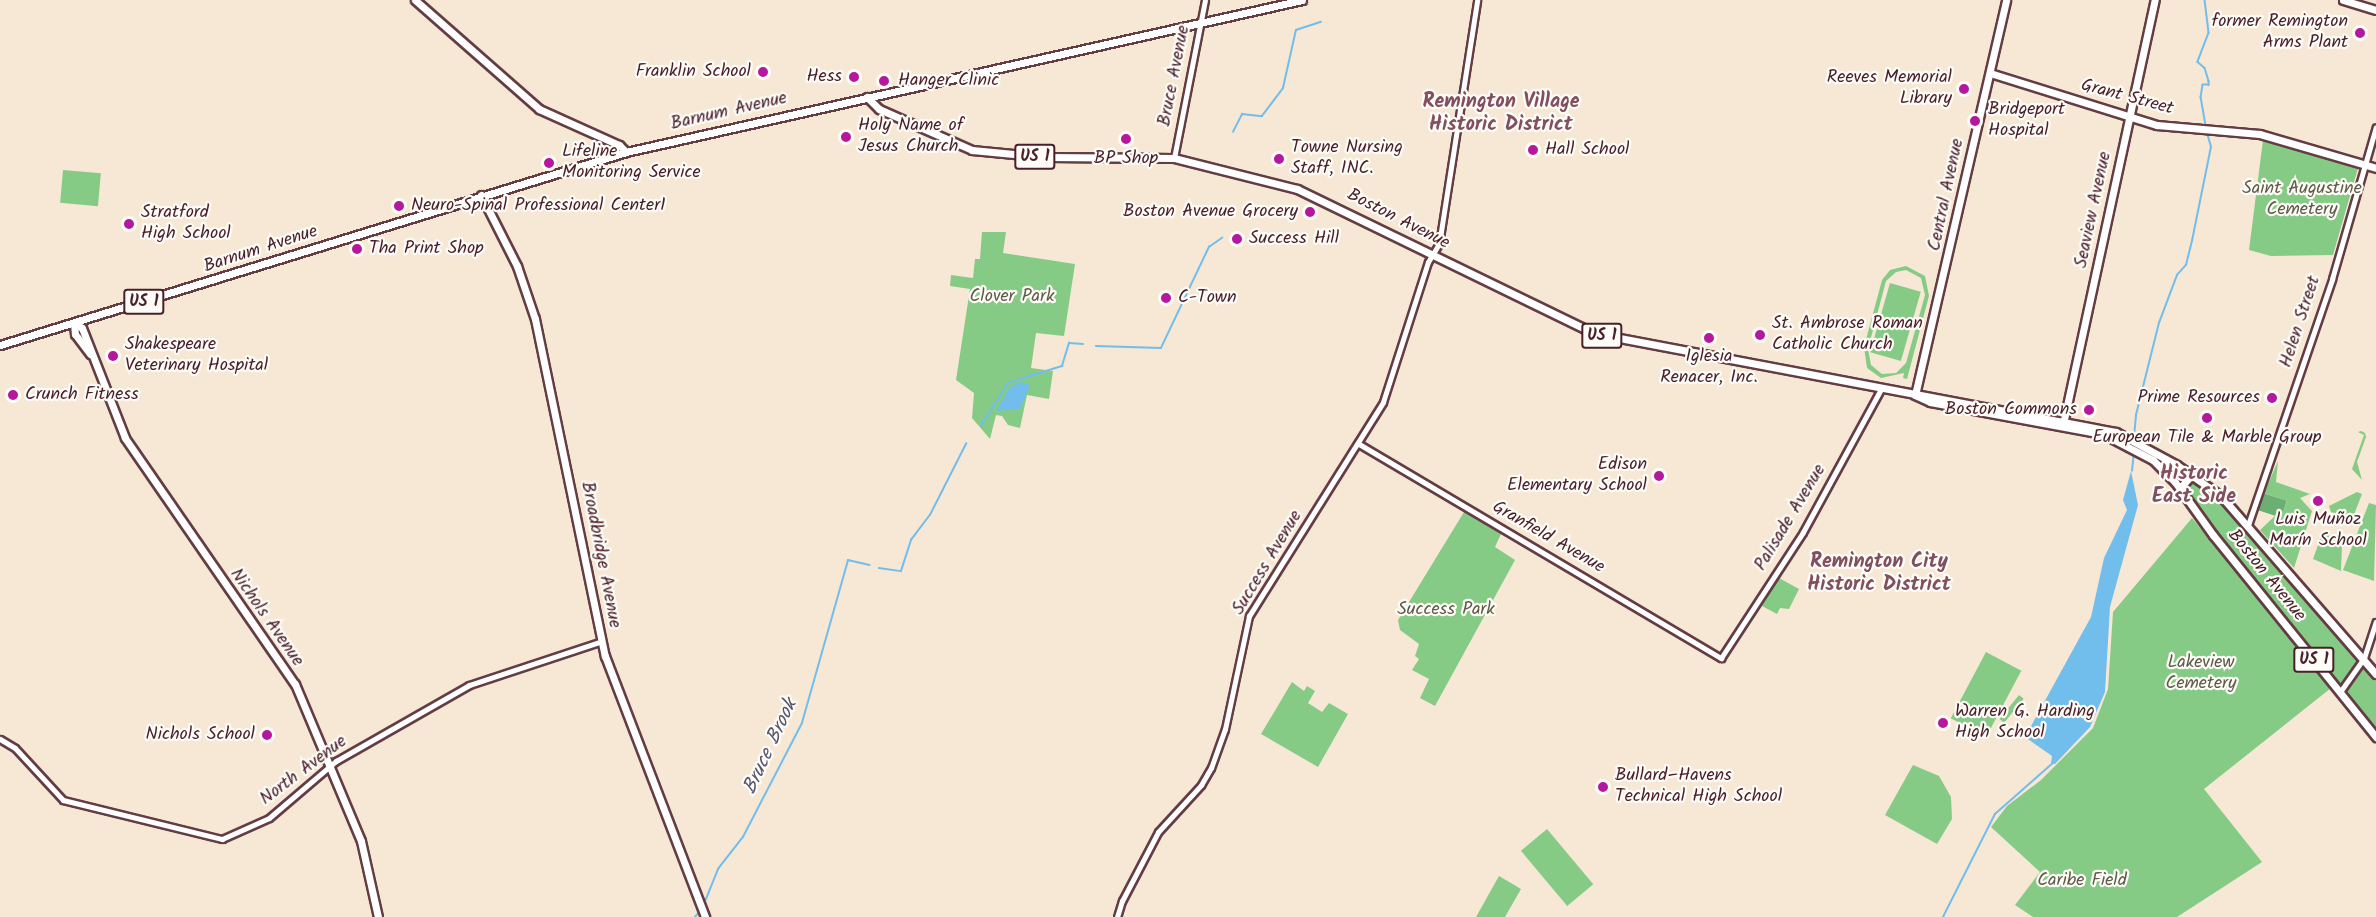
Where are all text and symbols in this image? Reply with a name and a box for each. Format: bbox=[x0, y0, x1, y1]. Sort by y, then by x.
place label: former Remington Arms Plant bbox=[2211, 12, 2348, 54]
street label: Bruce Avenue bbox=[1155, 24, 1195, 128]
marker: former Remington Arms Plant bbox=[2353, 26, 2367, 40]
place label: Franklin School bbox=[636, 61, 751, 83]
marker: Franklin School bbox=[756, 65, 770, 79]
place label: Hess bbox=[807, 66, 842, 88]
place label: Reeves Memorial Library bbox=[1827, 68, 1952, 110]
marker: Hess bbox=[847, 70, 861, 84]
place label: Hanger Clinic bbox=[898, 70, 999, 92]
marker: Hanger Clinic bbox=[875, 72, 893, 90]
street label: Grant Street bbox=[2078, 75, 2176, 121]
marker: Reeves Memorial Library bbox=[1957, 82, 1971, 96]
street label: Barnum Avenue bbox=[669, 88, 789, 136]
district label: Remington Village Historic District bbox=[1422, 90, 1580, 137]
place label: Bridgeport Hospital bbox=[1988, 100, 2065, 142]
marker: Bridgeport Hospital bbox=[1966, 112, 1984, 130]
place label: Holy Name of Jesus Church bbox=[858, 116, 963, 158]
marker: Holy Name of Jesus Church bbox=[839, 130, 853, 144]
marker: BP Shop bbox=[1119, 132, 1133, 146]
street label: Central Avenue bbox=[1925, 137, 1969, 253]
place label: Towne Nursing Staff, INC. bbox=[1291, 138, 1403, 180]
place label: Hall School bbox=[1545, 139, 1629, 161]
place label: Lifeline Monitoring Service bbox=[562, 142, 701, 184]
marker: Hall School bbox=[1526, 143, 1540, 157]
road number: US 1 bbox=[1014, 144, 1056, 170]
place label: BP Shop bbox=[1094, 148, 1158, 170]
street label: Seaview Avenue bbox=[2071, 150, 2117, 270]
marker: Towne Nursing Staff, INC. bbox=[1272, 152, 1286, 166]
marker: Lifeline Monitoring Service bbox=[540, 154, 558, 172]
park label: Saint Augustine Cemetery bbox=[2242, 179, 2362, 222]
street label: Boston Avenue bbox=[1343, 185, 1453, 255]
place label: Neuro-Spinal Professional Center1 bbox=[411, 195, 666, 217]
marker: Neuro-Spinal Professional Center1 bbox=[392, 199, 406, 213]
place label: Boston Avenue Grocery bbox=[1123, 201, 1298, 223]
place label: Stratford High School bbox=[141, 203, 231, 246]
marker: Boston Avenue Grocery bbox=[1303, 205, 1317, 219]
marker: Stratford High School bbox=[122, 217, 136, 231]
street label: Barnum Avenue bbox=[201, 221, 321, 279]
place label: Success Hill bbox=[1249, 228, 1339, 250]
marker: Success Hill bbox=[1230, 232, 1244, 246]
place label: Tha Print Shop bbox=[369, 238, 484, 260]
marker: Tha Print Shop bbox=[350, 242, 364, 256]
street label: Helen Street bbox=[2276, 273, 2326, 371]
park label: Clover Park bbox=[970, 286, 1054, 308]
place label: C-Town bbox=[1178, 287, 1237, 309]
road number: US 1 bbox=[123, 289, 165, 315]
marker: C-Town bbox=[1159, 291, 1173, 305]
place label: St. Ambrose Roman Catholic Church bbox=[1772, 314, 1923, 356]
road number: US 1 bbox=[1581, 323, 1623, 349]
marker: St. Ambrose Roman Catholic Church bbox=[1753, 328, 1767, 342]
marker: Iglesia Renacer, Inc. bbox=[1702, 331, 1716, 345]
place label: Shakespeare Veterinary Hospital bbox=[125, 335, 268, 378]
place label: Iglesia Renacer, Inc. bbox=[1660, 347, 1758, 389]
marker: Shakespeare Veterinary Hospital bbox=[106, 349, 120, 363]
place label: Crunch Fitness bbox=[25, 384, 139, 406]
place label: Prime Resources bbox=[2138, 387, 2260, 409]
marker: Crunch Fitness bbox=[6, 388, 20, 402]
marker: Prime Resources bbox=[2265, 391, 2279, 405]
place label: Boston Commons bbox=[1945, 399, 2077, 421]
marker: Boston Commons bbox=[2082, 403, 2096, 417]
marker: European Tile & Marble Group bbox=[2200, 411, 2214, 425]
place label: European Tile & Marble Group bbox=[2093, 427, 2321, 449]
place label: Edison Elementary School bbox=[1507, 455, 1647, 498]
street label: Palisade Avenue bbox=[1751, 461, 1831, 575]
district label: Historic East Side bbox=[2152, 462, 2236, 509]
marker: Edison Elementary School bbox=[1652, 469, 1666, 483]
street label: Broadbridge Avenue bbox=[575, 480, 625, 630]
marker: Luis Muñoz Marín School bbox=[2311, 494, 2325, 508]
street label: Granfield Avenue bbox=[1488, 497, 1608, 579]
street label: Success Avenue bbox=[1228, 507, 1308, 619]
place label: Luis Muñoz Marín School bbox=[2269, 510, 2367, 552]
street label: Boston Avenue bbox=[2222, 526, 2310, 626]
district label: Remington City Historic District bbox=[1807, 550, 1951, 597]
street label: Nichols Avenue bbox=[224, 565, 308, 671]
park label: Success Park bbox=[1397, 599, 1495, 621]
road number: US 1 bbox=[2293, 647, 2335, 673]
park label: Lakeview Cemetery bbox=[2166, 653, 2236, 696]
water label: Bruce Brook bbox=[739, 696, 803, 798]
place label: Warren G. Harding High School bbox=[1955, 702, 2095, 744]
marker: Warren G. Harding High School bbox=[1936, 716, 1950, 730]
place label: Nichols School bbox=[145, 724, 255, 746]
marker: Nichols School bbox=[260, 728, 274, 742]
street label: North Avenue bbox=[256, 731, 352, 811]
place label: Bullard–Havens Technical High School bbox=[1615, 766, 1782, 808]
marker: Bullard–Havens Technical High School bbox=[1596, 780, 1610, 794]
park label: Caribe Field bbox=[2037, 870, 2127, 892]

